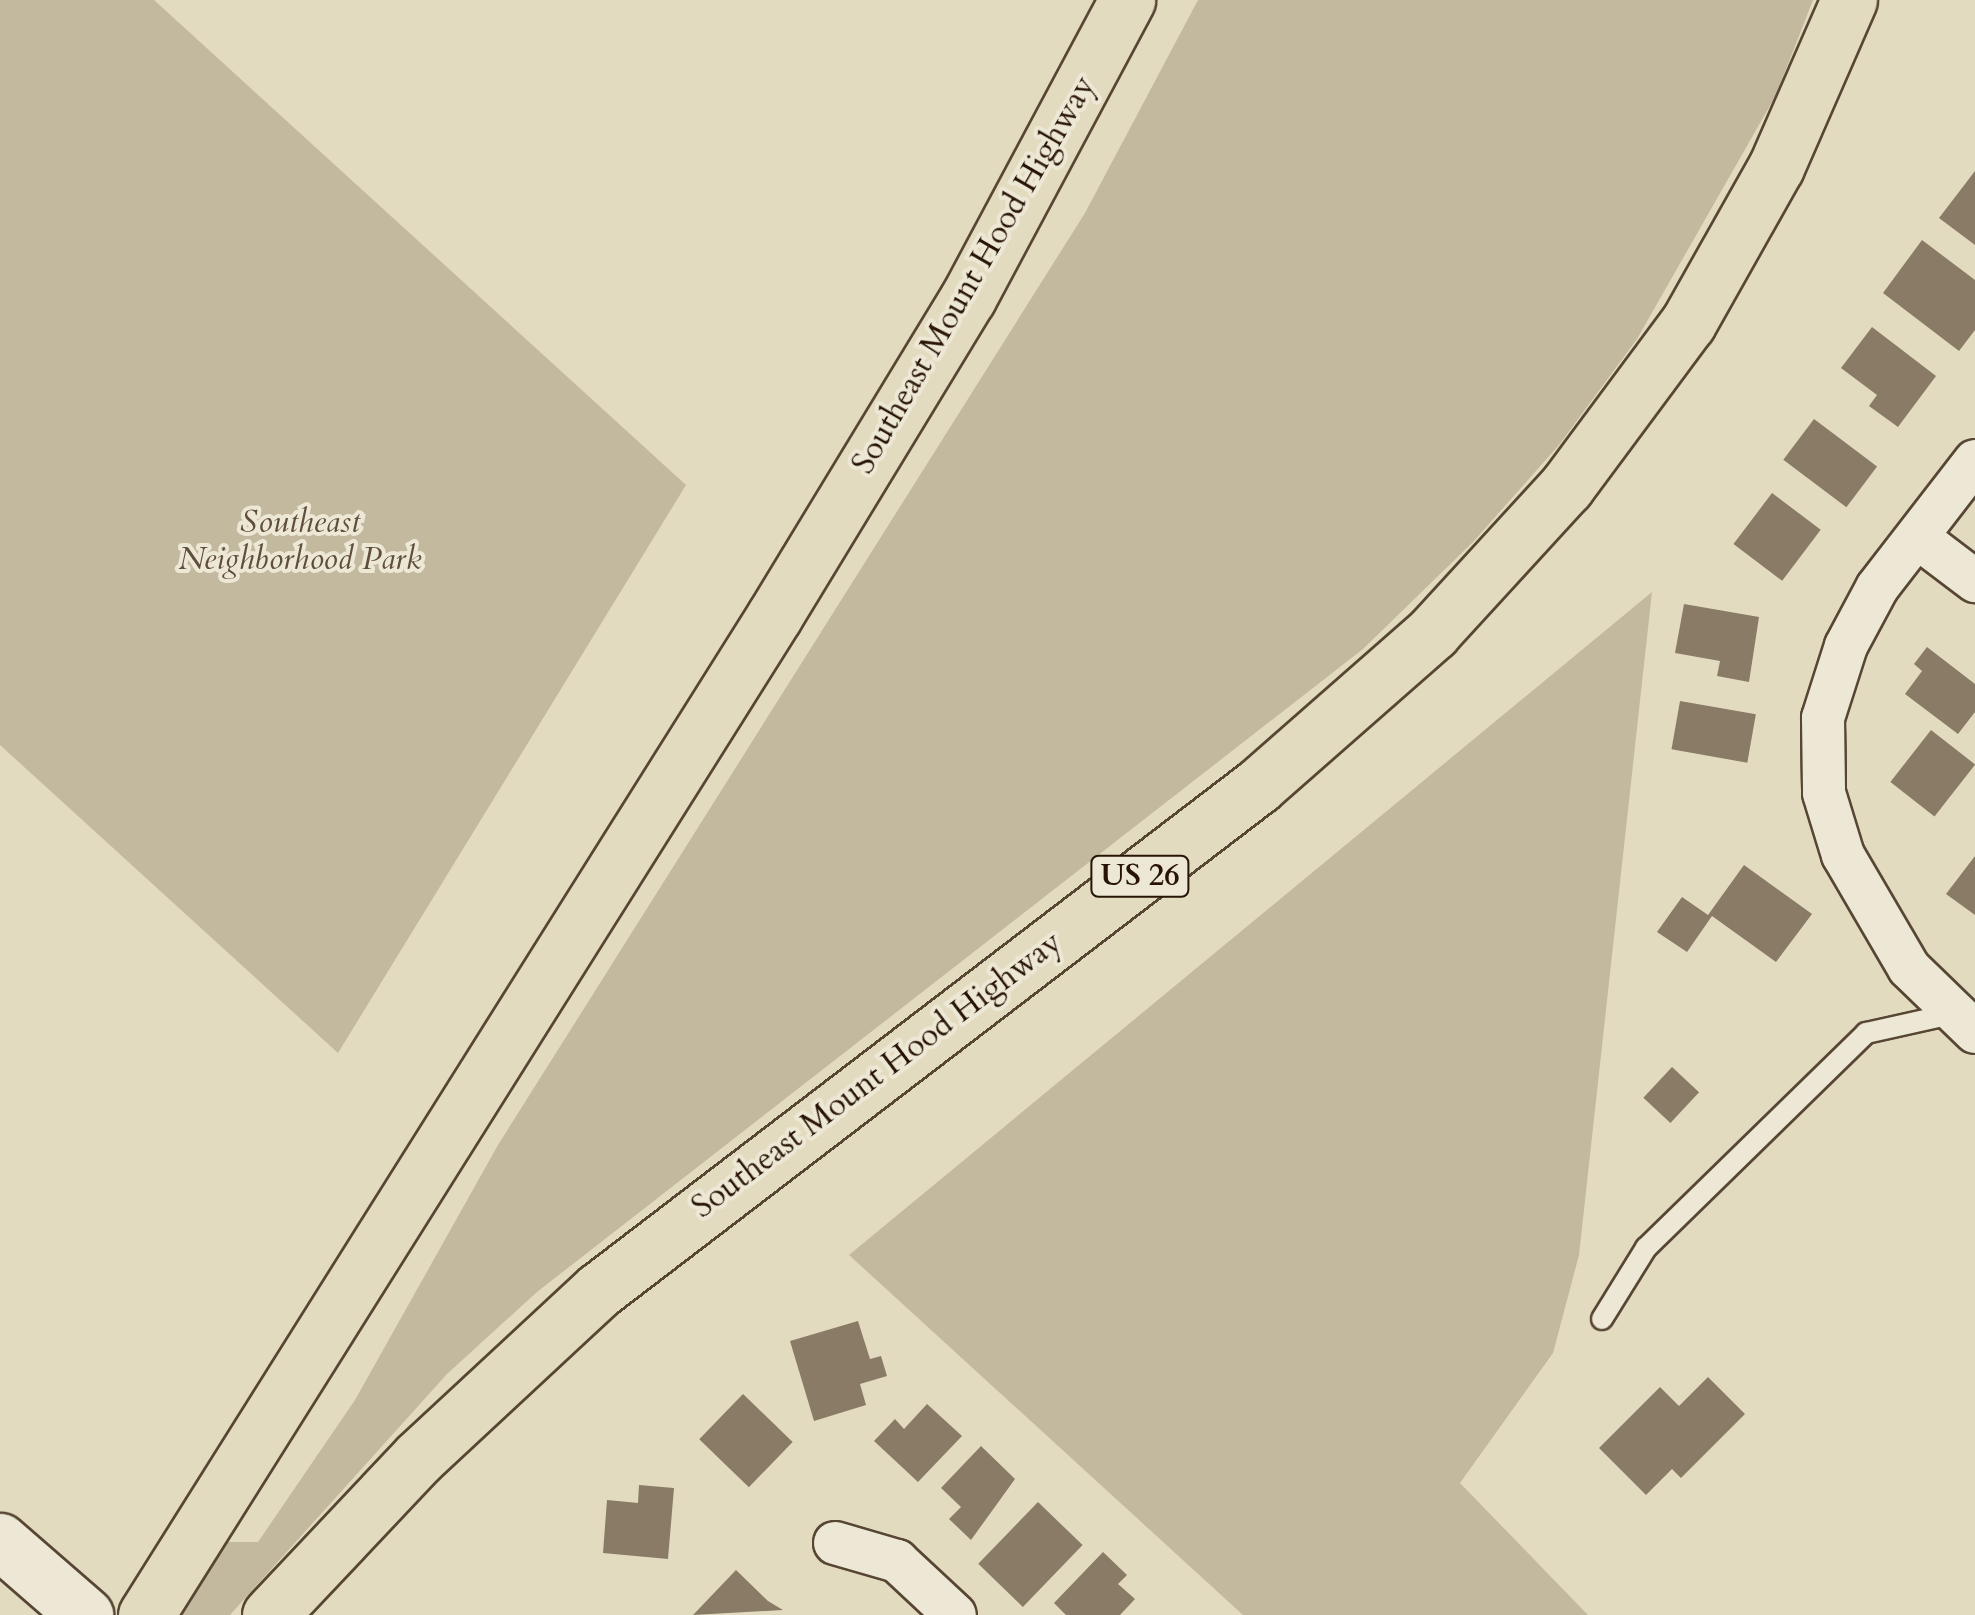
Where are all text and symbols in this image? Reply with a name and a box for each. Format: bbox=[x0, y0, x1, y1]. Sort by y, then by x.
street label: Southeast Mount Hood Highway bbox=[844, 69, 1104, 481]
park label: Southeast Neighborhood Park bbox=[178, 504, 422, 579]
road number: US 26 bbox=[1090, 851, 1190, 901]
street label: Southeast Mount Hood Highway bbox=[685, 923, 1069, 1227]

